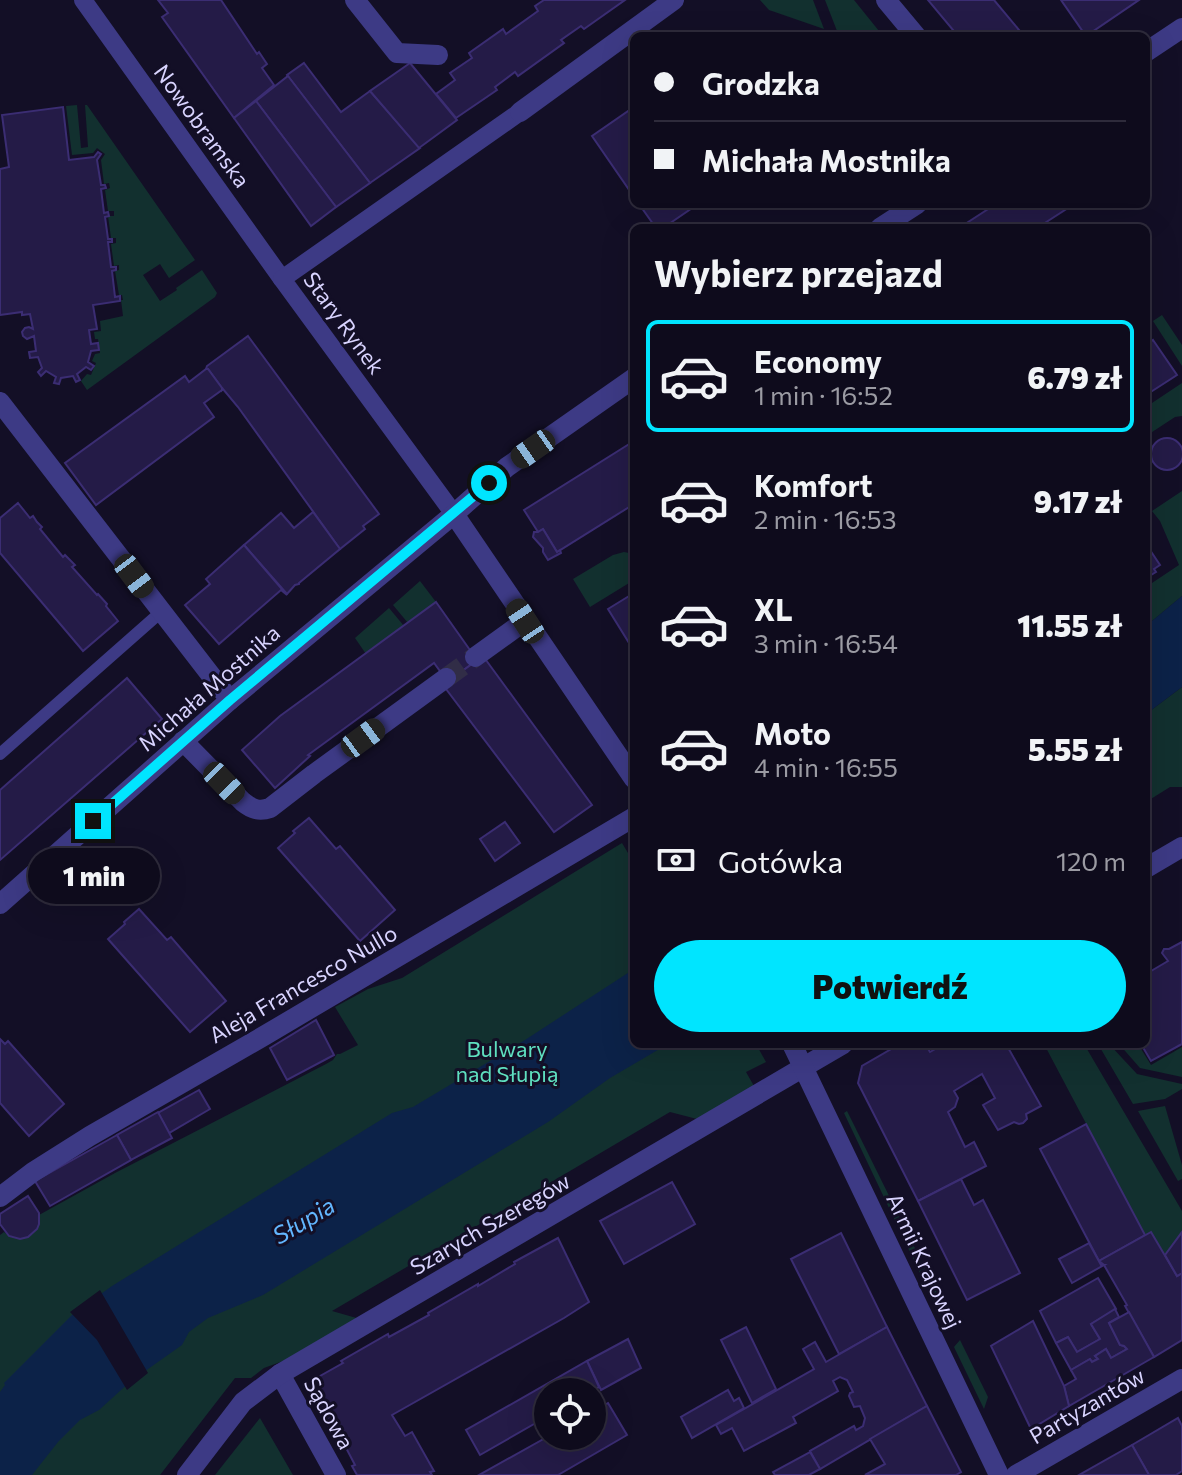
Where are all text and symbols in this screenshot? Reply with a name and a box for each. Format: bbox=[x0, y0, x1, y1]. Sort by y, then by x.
street label: Nowobramska bbox=[149, 59, 256, 192]
text: Grodzka bbox=[702, 64, 820, 101]
text: Michała Mostnika bbox=[702, 141, 951, 178]
text: Wybierz przejazd bbox=[654, 250, 943, 294]
street label: Stary Rynek bbox=[298, 266, 391, 379]
icon: car bbox=[658, 340, 730, 412]
text: Economy bbox=[754, 342, 882, 379]
text: 6.79 zł bbox=[1027, 358, 1122, 395]
text: 1 min · 16:52 bbox=[754, 379, 893, 410]
car bbox=[506, 425, 560, 473]
icon: car bbox=[658, 464, 730, 536]
route start bbox=[471, 465, 507, 501]
text: Komfort bbox=[754, 466, 873, 503]
text: 9.17 zł bbox=[1034, 482, 1122, 519]
text: 2 min · 16:53 bbox=[754, 503, 897, 534]
car bbox=[110, 550, 158, 602]
icon: car bbox=[658, 588, 730, 660]
text: XL bbox=[754, 590, 793, 627]
car bbox=[502, 594, 548, 648]
text: 11.55 zł bbox=[1017, 606, 1122, 643]
street label: Michała Mostnika bbox=[132, 619, 285, 756]
text: 3 min · 16:54 bbox=[754, 627, 898, 658]
icon: car bbox=[658, 712, 730, 784]
car bbox=[337, 714, 389, 762]
text: Moto bbox=[754, 714, 831, 751]
text: 5.55 zł bbox=[1028, 730, 1122, 767]
text: 4 min · 16:55 bbox=[754, 751, 898, 782]
car bbox=[199, 757, 249, 809]
route end bbox=[75, 803, 111, 839]
icon: cash bbox=[654, 838, 698, 882]
text: Gotówka bbox=[718, 842, 843, 879]
text: 120 m bbox=[1056, 845, 1126, 876]
callout: 1 min bbox=[27, 849, 159, 905]
text: 1 min bbox=[63, 860, 125, 891]
street label: Aleja Francesco Nullo bbox=[204, 919, 402, 1048]
button: Potwierdź bbox=[654, 940, 1126, 1032]
park label: Bulwary nad Słupią bbox=[455, 1035, 559, 1087]
street label: Szarych Szeregów bbox=[405, 1167, 575, 1280]
street label: Armii Krajowej bbox=[881, 1189, 968, 1333]
water label: Słupia bbox=[267, 1190, 340, 1250]
street label: Partyzantów bbox=[1024, 1361, 1150, 1449]
street label: Sądowa bbox=[299, 1372, 360, 1454]
map controls bbox=[534, 1378, 606, 1450]
button: locate bbox=[534, 1378, 606, 1450]

